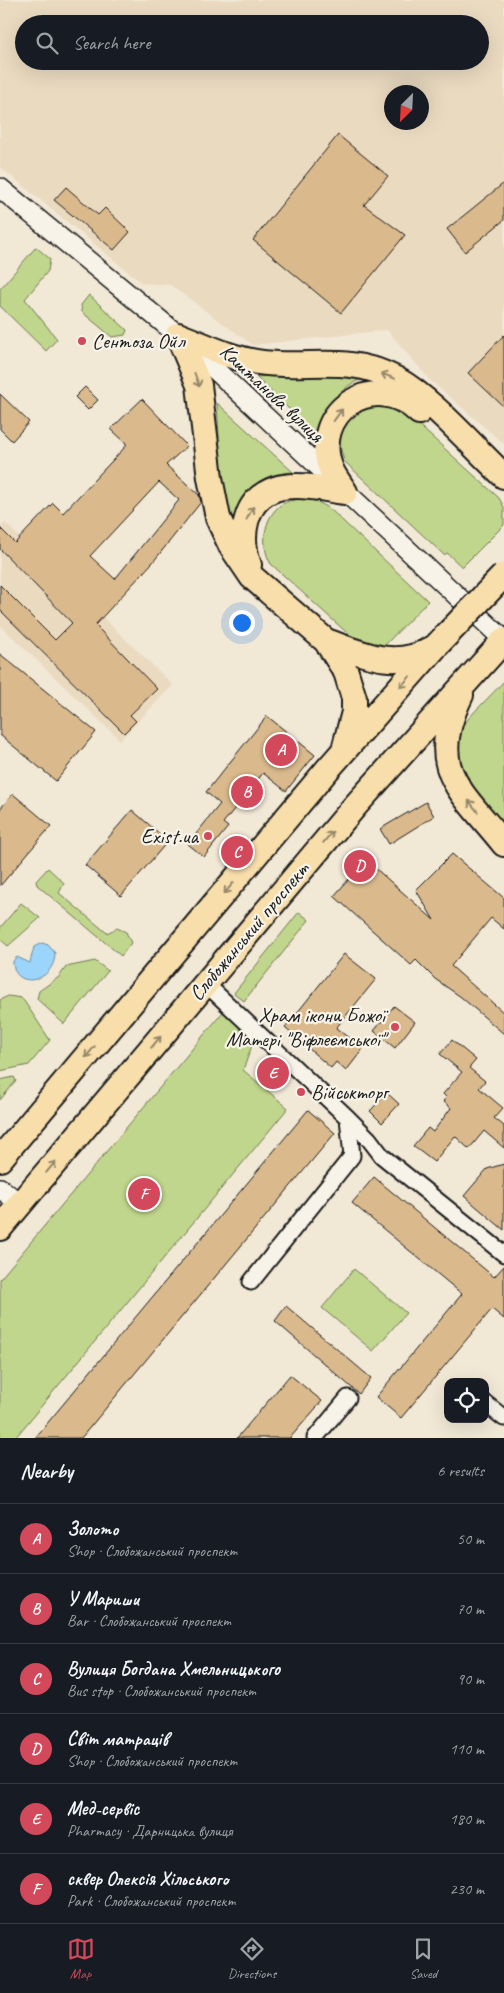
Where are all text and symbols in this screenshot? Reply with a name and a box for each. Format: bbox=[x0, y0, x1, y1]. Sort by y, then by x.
search box bbox=[15, 15, 489, 70]
icon: search bbox=[33, 29, 61, 57]
text: Search here bbox=[73, 31, 150, 55]
north arrow bbox=[384, 85, 429, 130]
place label: Сентоза Ойл bbox=[92, 328, 186, 354]
marker: Сентоза Ойл bbox=[76, 335, 88, 347]
street label: Каштанова вулиця bbox=[215, 338, 330, 449]
one-way arrow bbox=[381, 371, 397, 380]
one-way arrow bbox=[193, 372, 202, 388]
one-way arrow bbox=[333, 408, 343, 422]
one-way arrow bbox=[245, 506, 255, 521]
your location bbox=[229, 610, 255, 636]
one-way arrow bbox=[399, 675, 411, 688]
pin: A bbox=[265, 731, 297, 769]
pin: B bbox=[231, 773, 263, 811]
one-way arrow bbox=[468, 800, 479, 813]
place label: Exist.ua bbox=[141, 823, 200, 849]
marker: Exist.ua bbox=[202, 830, 214, 842]
one-way arrow bbox=[322, 831, 334, 844]
pin: C bbox=[221, 833, 253, 871]
pin: D bbox=[344, 847, 376, 885]
street label: Слобожанський проспект bbox=[183, 855, 316, 1006]
one-way arrow bbox=[224, 882, 235, 895]
place label: Храм ікони Божої Матері "Віфлеємської" bbox=[226, 1002, 389, 1052]
marker: Храм ікони Божої Матері "Віфлеємської" bbox=[389, 1021, 401, 1033]
one-way arrow bbox=[150, 1036, 161, 1049]
one-way arrow bbox=[85, 1045, 96, 1058]
pin: E bbox=[257, 1054, 289, 1092]
place label: Військторг bbox=[311, 1079, 391, 1105]
marker: Військторг bbox=[295, 1086, 307, 1098]
one-way arrow bbox=[46, 1160, 57, 1173]
pin: F bbox=[128, 1175, 160, 1213]
map controls bbox=[444, 1378, 489, 1423]
button: locate bbox=[444, 1378, 489, 1423]
text: Nearby bbox=[20, 1458, 73, 1484]
text: 6 results bbox=[437, 1461, 484, 1481]
text: Золото bbox=[67, 1517, 119, 1541]
text: A bbox=[32, 1529, 40, 1549]
text: 50 m bbox=[457, 1529, 484, 1549]
text: Shop · Слобожанський проспект bbox=[67, 1541, 237, 1561]
text: У Мариши bbox=[67, 1587, 139, 1611]
text: B bbox=[32, 1599, 40, 1619]
text: 70 m bbox=[457, 1599, 484, 1619]
text: Bar · Слобожанський проспект bbox=[67, 1611, 231, 1631]
text: Вулиця Богдана Хмельницького bbox=[67, 1657, 280, 1681]
text: C bbox=[32, 1669, 40, 1689]
text: 90 m bbox=[457, 1669, 484, 1689]
text: Bus stop · Слобожанський проспект bbox=[67, 1681, 256, 1701]
text: Світ матраців bbox=[67, 1727, 168, 1751]
text: D bbox=[31, 1739, 41, 1759]
text: 110 m bbox=[450, 1739, 484, 1759]
text: Shop · Слобожанський проспект bbox=[67, 1751, 237, 1771]
text: Мед-сервіс bbox=[67, 1797, 139, 1821]
text: E bbox=[32, 1809, 40, 1829]
text: 180 m bbox=[450, 1809, 484, 1829]
text: Pharmacy · Дарницька вулиця bbox=[67, 1821, 233, 1841]
text: сквер Олексія Хільського bbox=[67, 1867, 228, 1891]
text: F bbox=[32, 1879, 40, 1899]
text: 230 m bbox=[450, 1879, 484, 1899]
text: Park · Слобожанський проспект bbox=[67, 1891, 235, 1911]
tab: Map bbox=[67, 1935, 95, 1982]
tab: Directions bbox=[228, 1935, 276, 1982]
tab: Saved bbox=[409, 1935, 437, 1982]

